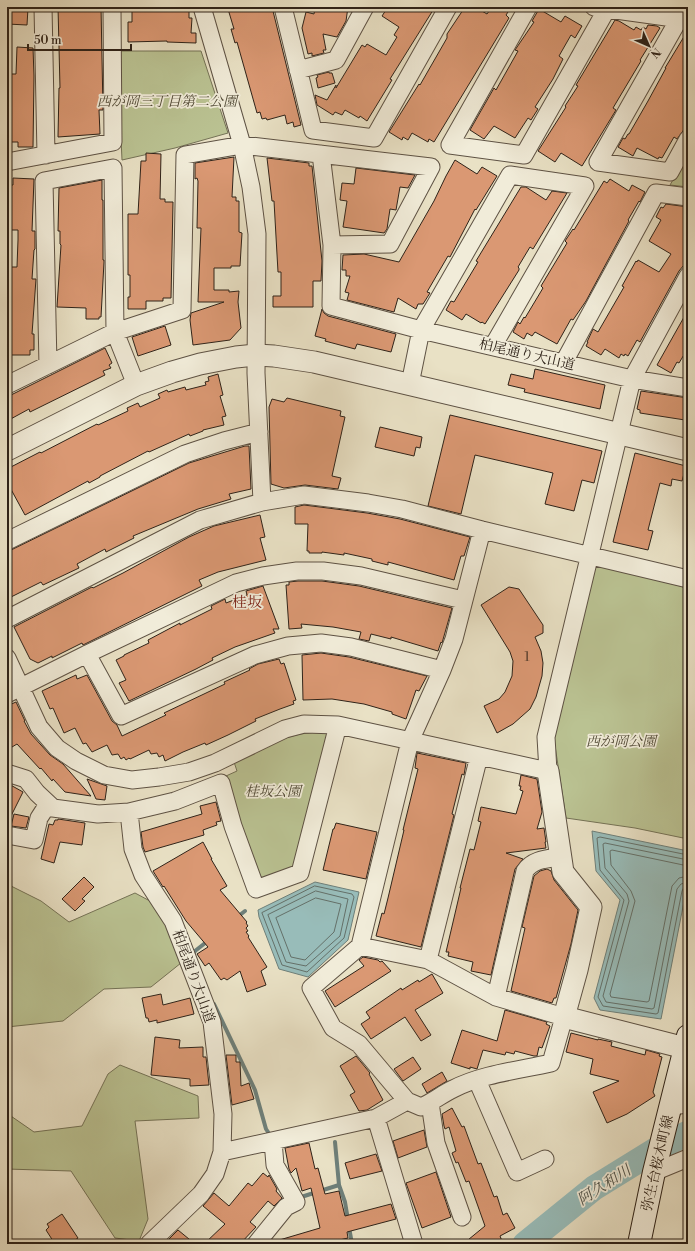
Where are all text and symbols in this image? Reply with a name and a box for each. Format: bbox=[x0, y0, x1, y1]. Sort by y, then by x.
scale bar bbox=[28, 26, 131, 52]
north arrow bbox=[629, 26, 669, 66]
text: 50 m bbox=[34, 33, 62, 48]
text: N bbox=[647, 44, 663, 61]
park label: 西が岡三丁目第二公園 bbox=[97, 93, 239, 111]
street label: 柏尾通り大山道 bbox=[477, 335, 577, 375]
district label: 桂坂 bbox=[232, 593, 262, 612]
house number: 1 bbox=[524, 650, 530, 665]
park label: 西が岡公園 bbox=[586, 733, 658, 751]
park label: 桂坂公園 bbox=[245, 783, 303, 801]
street label: 柏尾通り大山道 bbox=[168, 927, 218, 1025]
street label: 弥生台桜木町線 bbox=[638, 1113, 678, 1213]
water label: 阿久和川 bbox=[574, 1160, 636, 1210]

